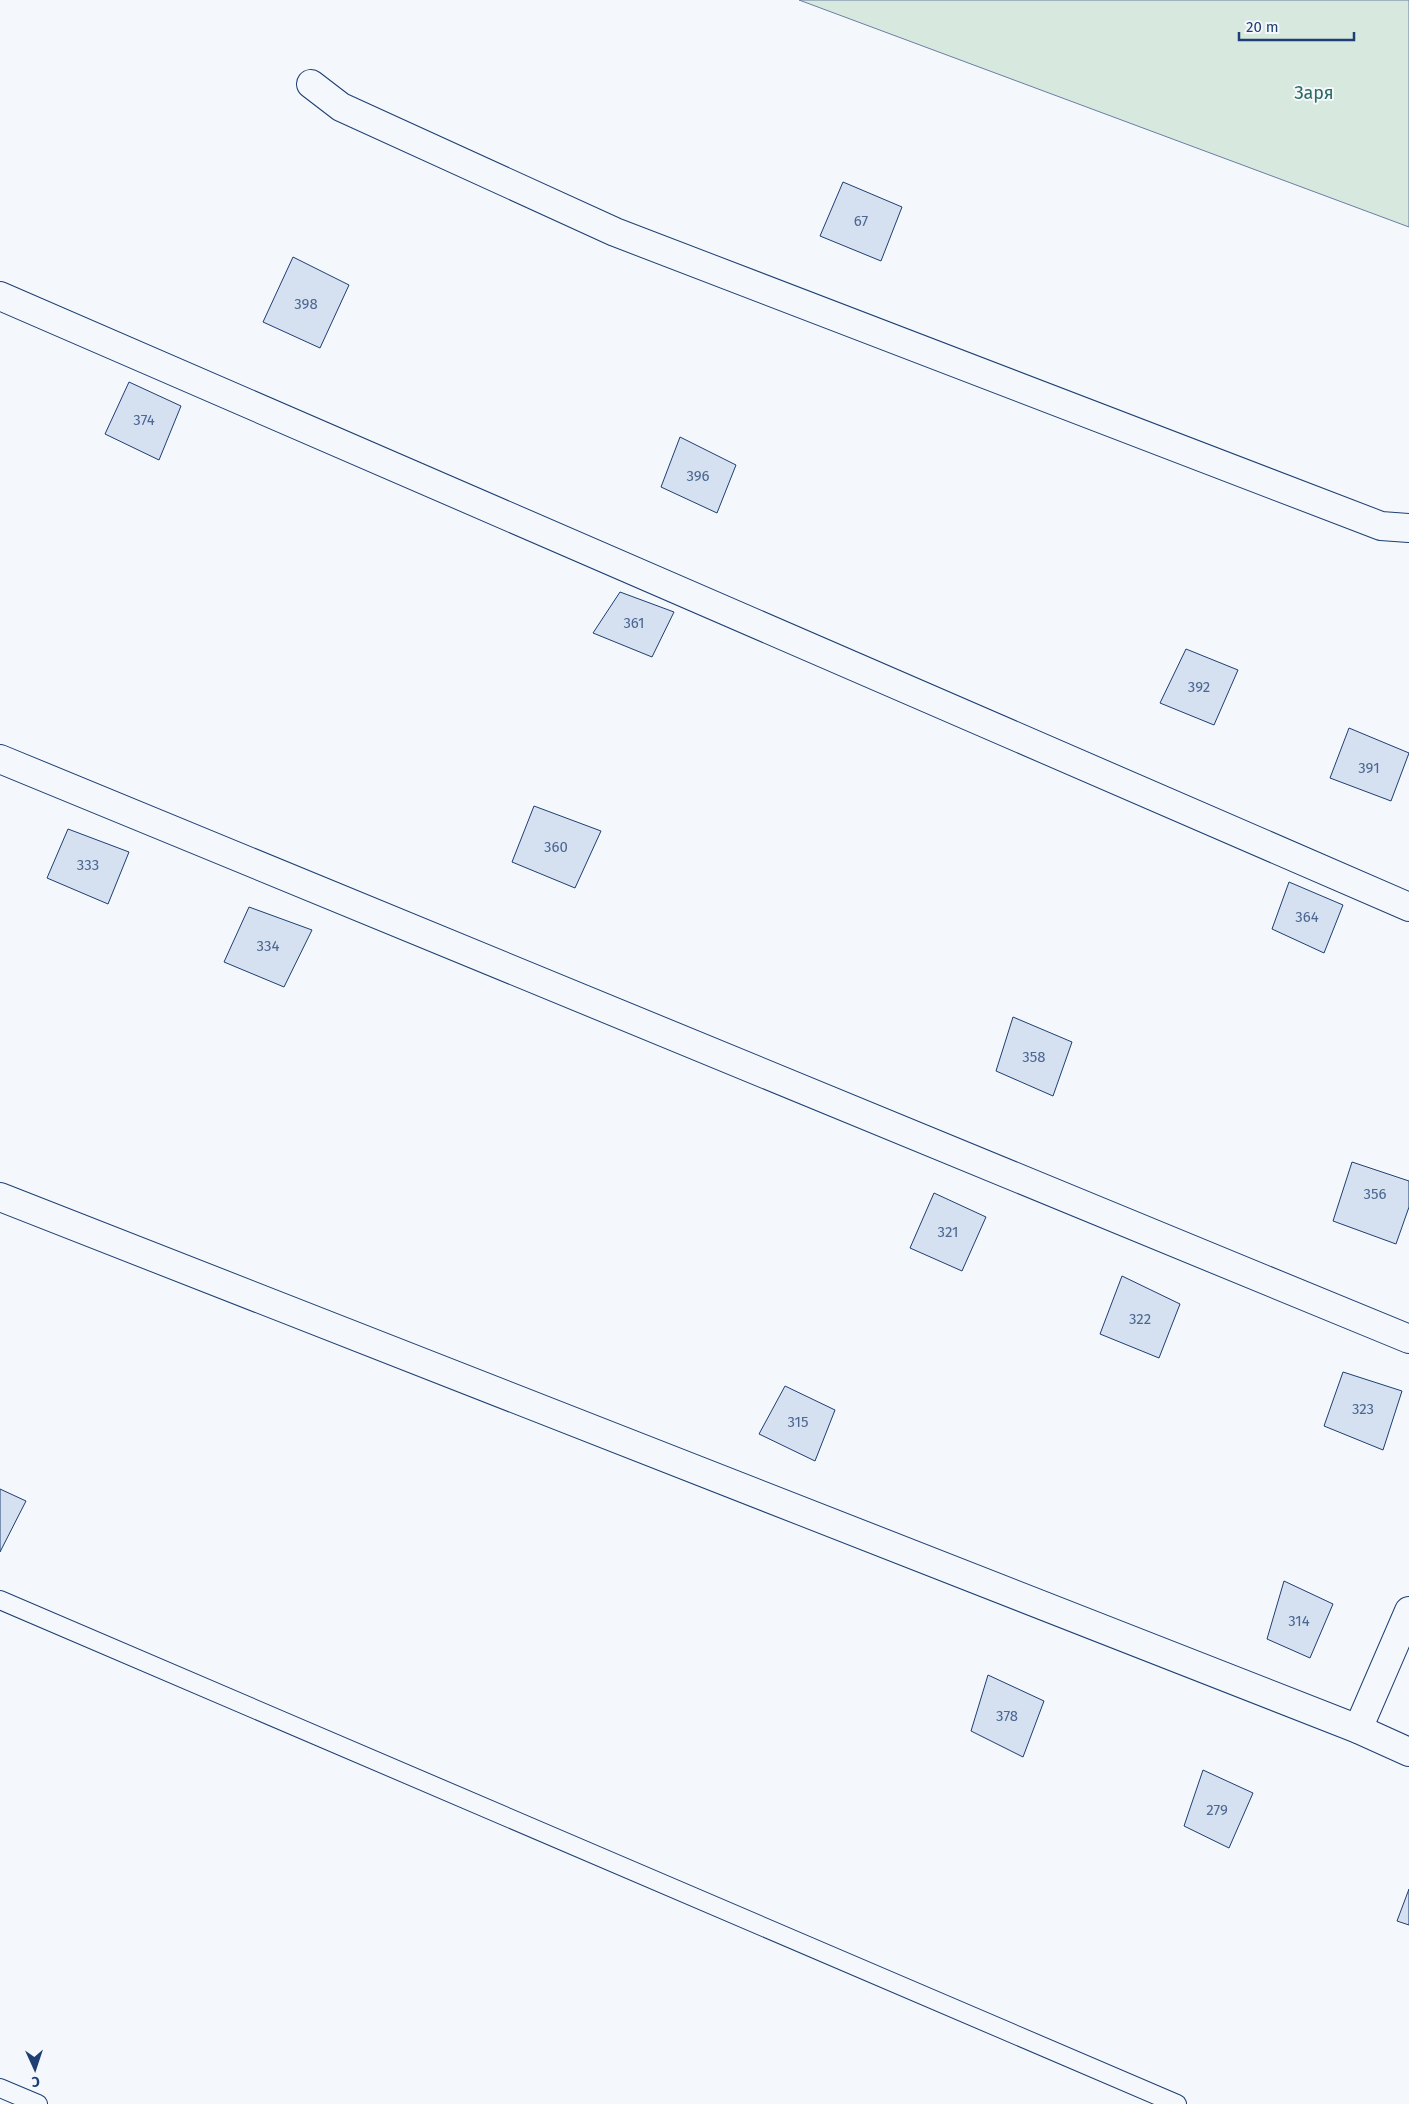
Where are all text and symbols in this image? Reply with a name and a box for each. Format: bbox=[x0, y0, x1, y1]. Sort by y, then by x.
scale bar bbox=[1239, 10, 1354, 42]
text: 20 m bbox=[1246, 18, 1279, 36]
park label: Заря bbox=[1294, 82, 1334, 104]
house number: 67 bbox=[854, 212, 868, 230]
house number: 398 bbox=[294, 295, 318, 313]
house number: 374 bbox=[133, 411, 155, 429]
house number: 396 bbox=[686, 467, 710, 485]
house number: 361 bbox=[623, 614, 645, 632]
house number: 392 bbox=[1188, 678, 1210, 696]
house number: 391 bbox=[1358, 759, 1380, 777]
house number: 360 bbox=[544, 838, 568, 856]
house number: 333 bbox=[77, 856, 99, 874]
house number: 364 bbox=[1295, 908, 1319, 926]
house number: 334 bbox=[257, 937, 279, 955]
house number: 358 bbox=[1022, 1048, 1046, 1066]
house number: 356 bbox=[1364, 1185, 1387, 1203]
house number: 321 bbox=[938, 1223, 958, 1241]
house number: 322 bbox=[1129, 1310, 1151, 1328]
house number: 323 bbox=[1352, 1400, 1374, 1418]
house number: 315 bbox=[787, 1413, 809, 1431]
house number: 314 bbox=[1288, 1612, 1310, 1630]
house number: 378 bbox=[996, 1707, 1018, 1725]
house number: 279 bbox=[1206, 1801, 1228, 1819]
north arrow bbox=[10, 2044, 60, 2094]
text: С bbox=[31, 2073, 40, 2090]

